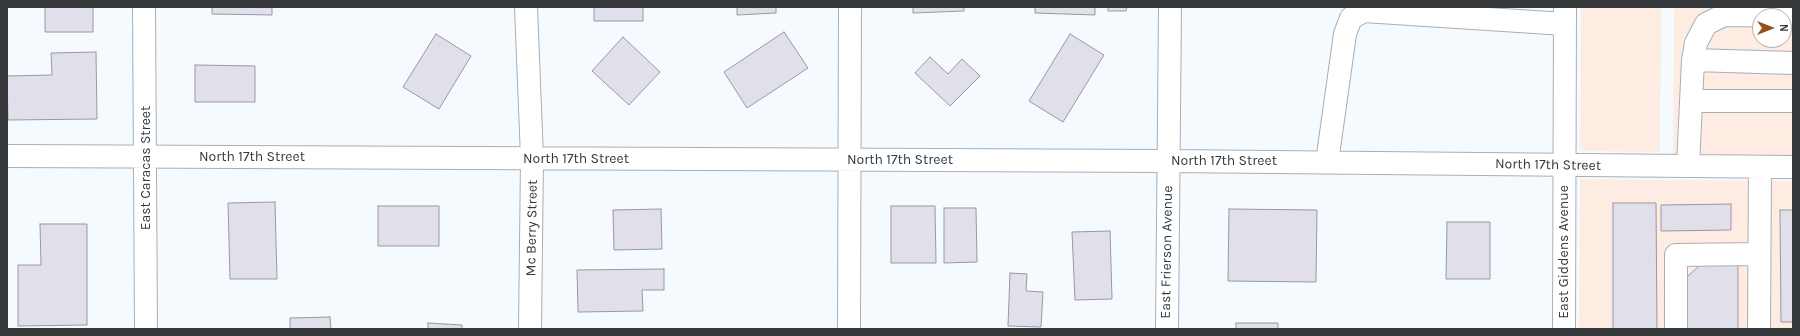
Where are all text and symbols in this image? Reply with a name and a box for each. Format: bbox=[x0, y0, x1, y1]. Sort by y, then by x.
north arrow bbox=[1752, 8, 1792, 48]
text: N bbox=[1777, 24, 1790, 32]
street label: East Caracas Street bbox=[138, 106, 154, 230]
street label: North 17th Street bbox=[199, 149, 305, 165]
street label: North 17th Street bbox=[523, 151, 629, 167]
street label: North 17th Street bbox=[847, 152, 953, 168]
street label: North 17th Street bbox=[1171, 153, 1277, 169]
street label: North 17th Street bbox=[1495, 156, 1601, 174]
street label: Mc Berry Street bbox=[523, 180, 541, 276]
street label: East Frierson Avenue bbox=[1157, 185, 1177, 319]
street label: East Giddens Avenue bbox=[1556, 185, 1572, 319]

